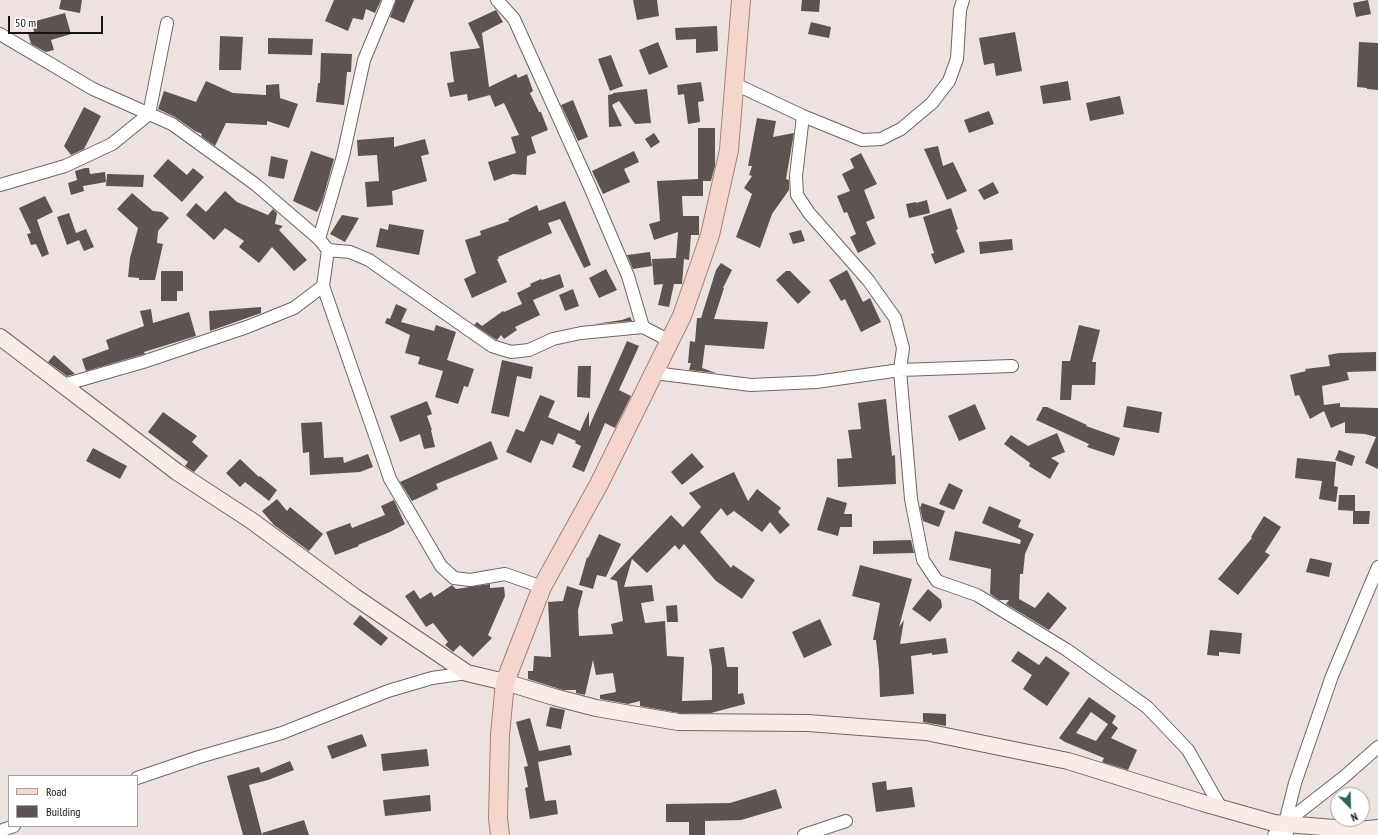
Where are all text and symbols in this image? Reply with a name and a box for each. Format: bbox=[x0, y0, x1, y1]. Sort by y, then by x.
scale bar bbox=[10, 8, 105, 34]
text: 50 m bbox=[15, 15, 36, 30]
legend bbox=[8, 775, 138, 827]
text: Road bbox=[46, 784, 66, 799]
north arrow bbox=[1330, 787, 1370, 827]
text: Building bbox=[46, 804, 81, 819]
text: N bbox=[1349, 810, 1360, 825]

